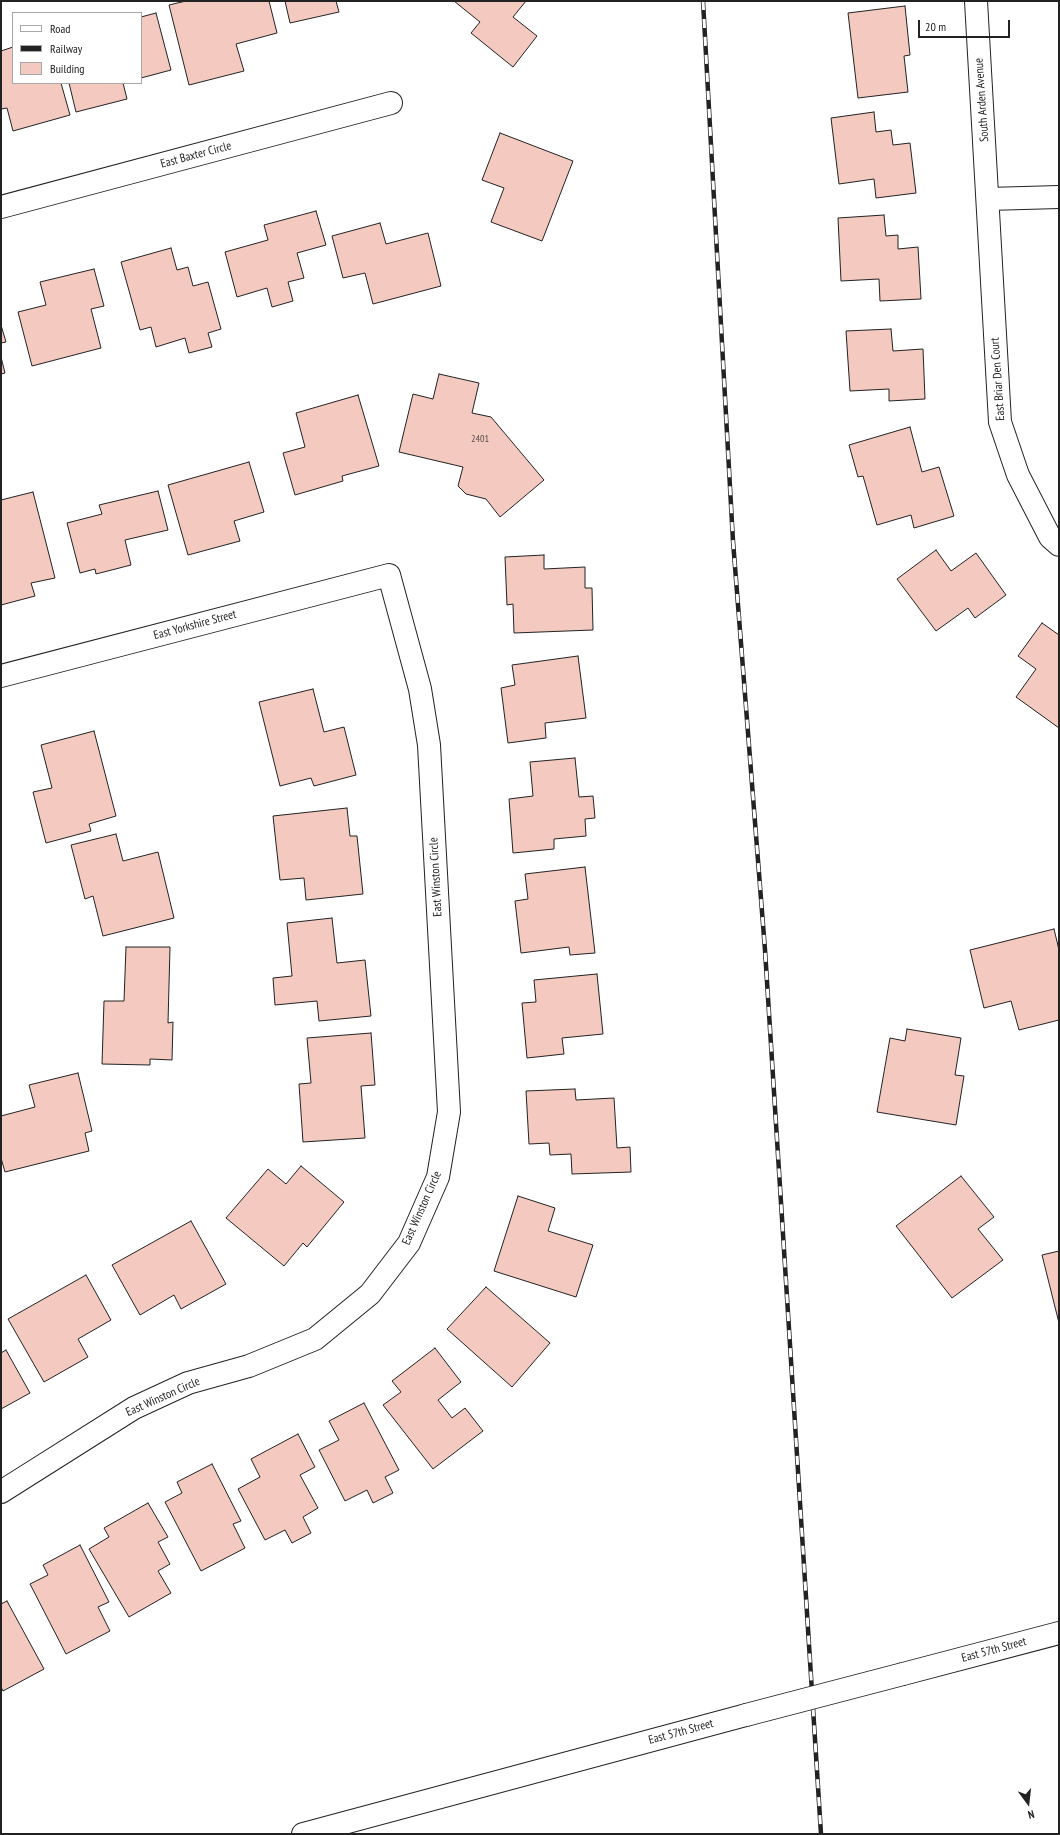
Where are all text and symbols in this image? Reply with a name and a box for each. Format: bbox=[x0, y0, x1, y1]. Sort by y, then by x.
legend bbox=[12, 12, 142, 84]
scale bar bbox=[920, 12, 1012, 38]
text: 20 m bbox=[925, 19, 946, 34]
text: Road bbox=[50, 21, 70, 36]
text: Railway bbox=[50, 41, 82, 56]
street label: South Arden Avenue bbox=[972, 58, 992, 142]
text: Building bbox=[50, 61, 85, 76]
street label: East Baxter Circle bbox=[159, 139, 233, 171]
street label: East Briar Den Court bbox=[988, 337, 1008, 421]
house number: 2401 bbox=[471, 433, 489, 445]
street label: East Yorkshire Street bbox=[152, 607, 238, 643]
street label: East Winston Circle bbox=[427, 837, 445, 917]
street label: East Winston Circle bbox=[399, 1169, 445, 1247]
street label: East Winston Circle bbox=[124, 1374, 202, 1420]
street label: East 57th Street bbox=[960, 1634, 1028, 1666]
street label: East 57th Street bbox=[647, 1716, 715, 1748]
north arrow bbox=[1008, 1783, 1048, 1823]
text: N bbox=[1026, 1807, 1036, 1822]

